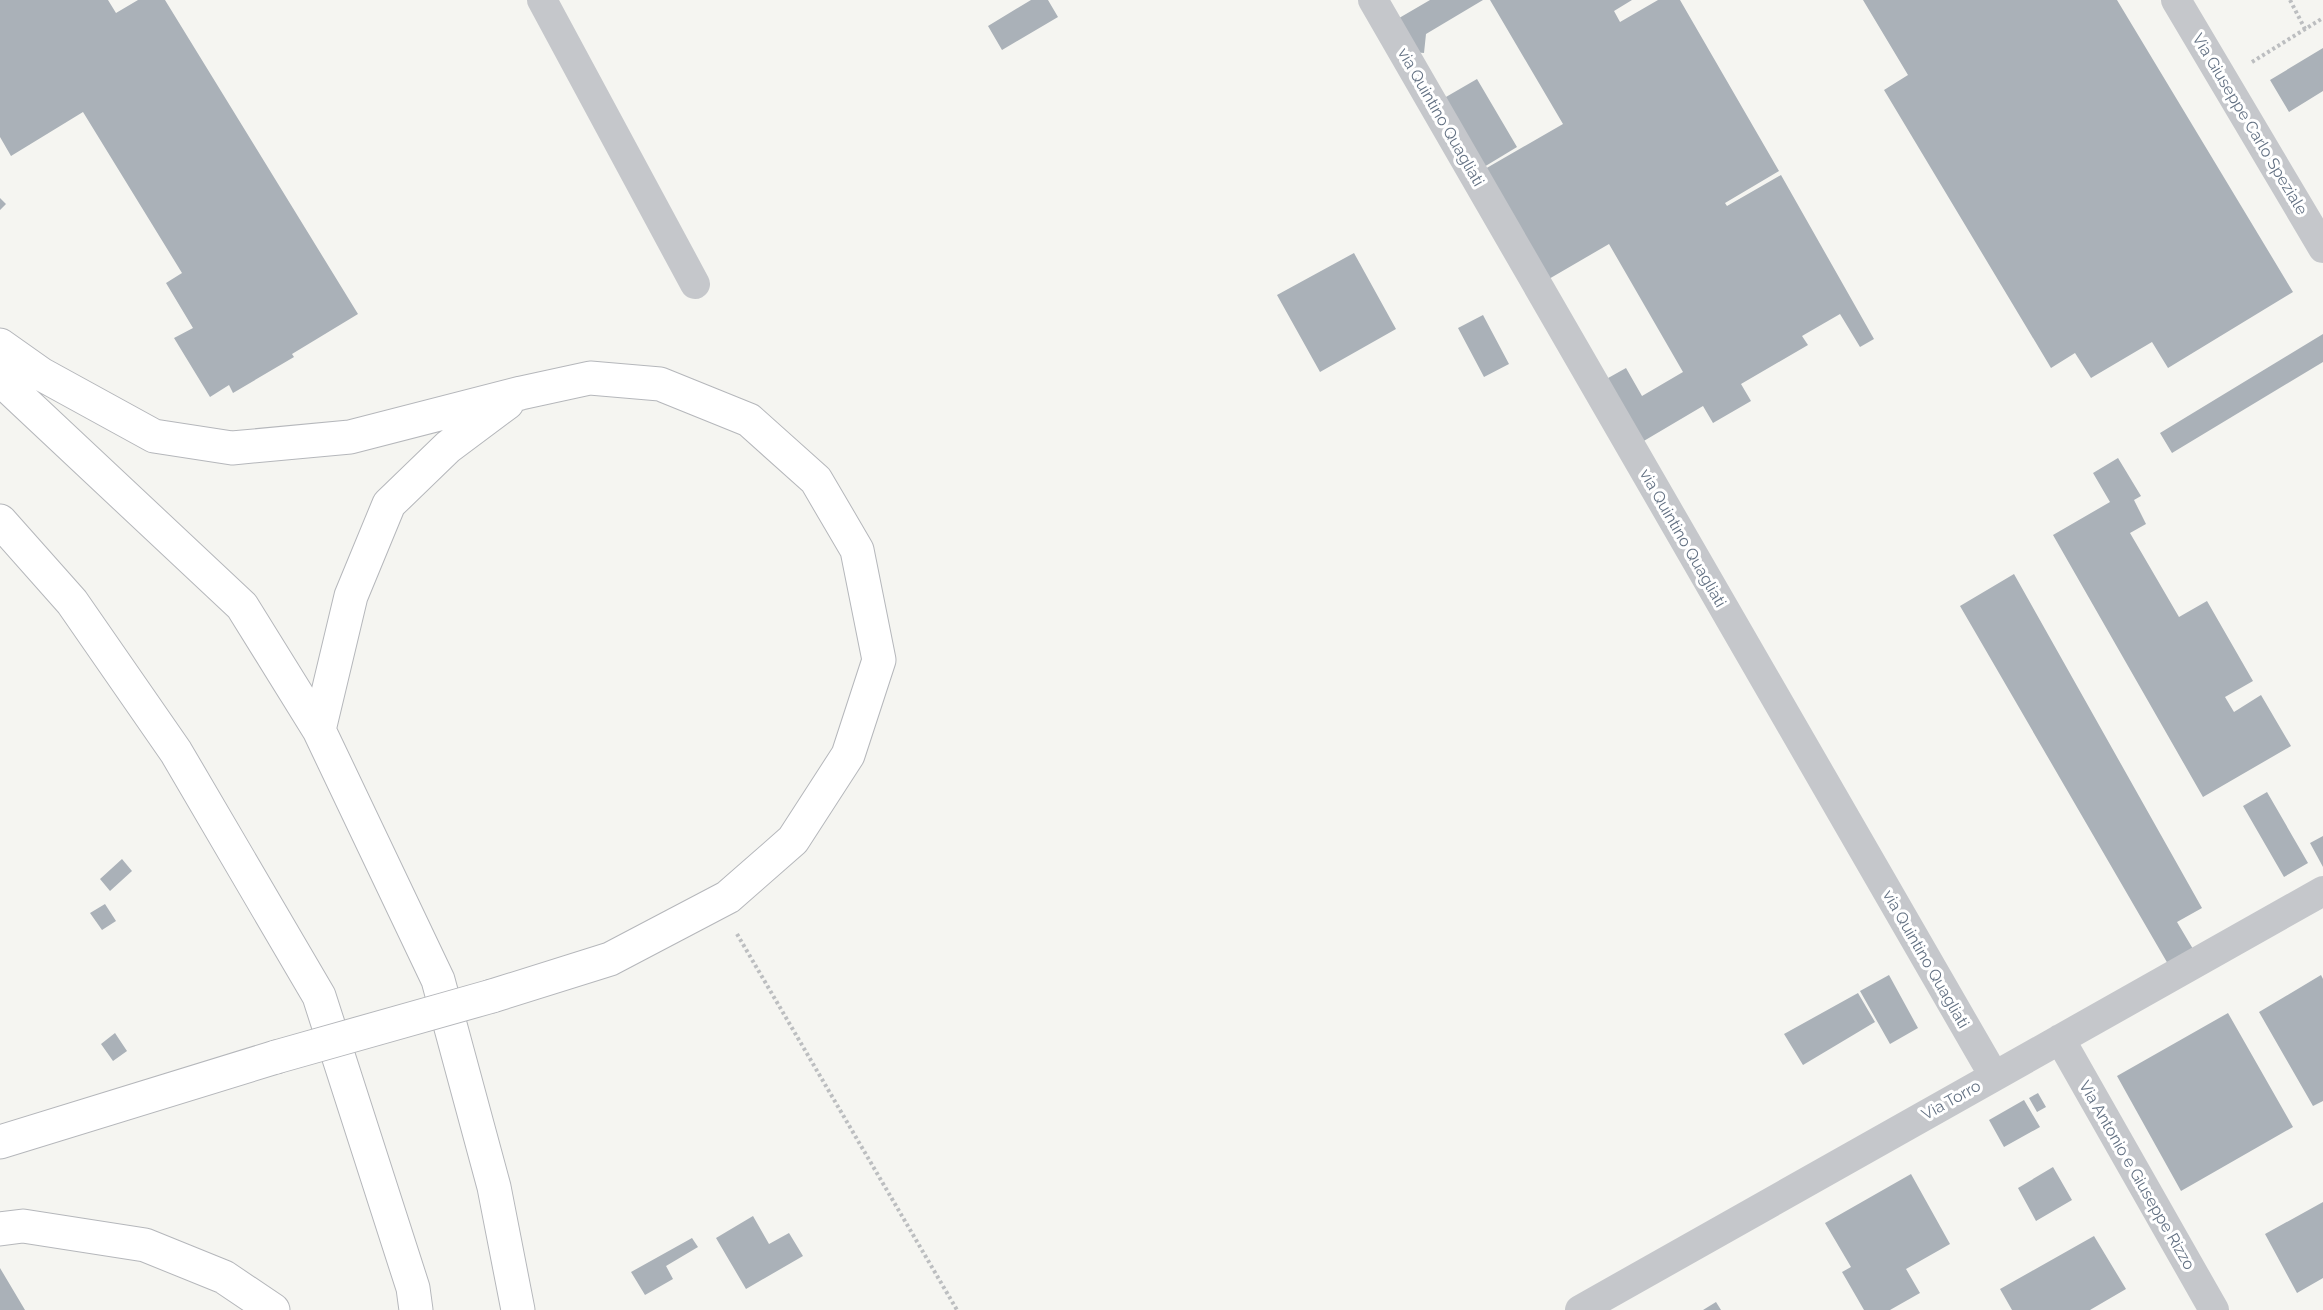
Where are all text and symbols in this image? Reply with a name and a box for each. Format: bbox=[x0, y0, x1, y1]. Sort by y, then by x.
street label: Via Giuseppe Carlo Speziale bbox=[2188, 30, 2312, 218]
street label: via Quintino Quagliati bbox=[1394, 45, 1488, 189]
street label: via Quintino Quagliati bbox=[1636, 466, 1730, 610]
street label: via Quintino Quagliati bbox=[1879, 887, 1973, 1031]
street label: Via Torro bbox=[1918, 1076, 1984, 1124]
street label: Via Antonio e Giuseppe Rizzo bbox=[2075, 1077, 2199, 1273]

